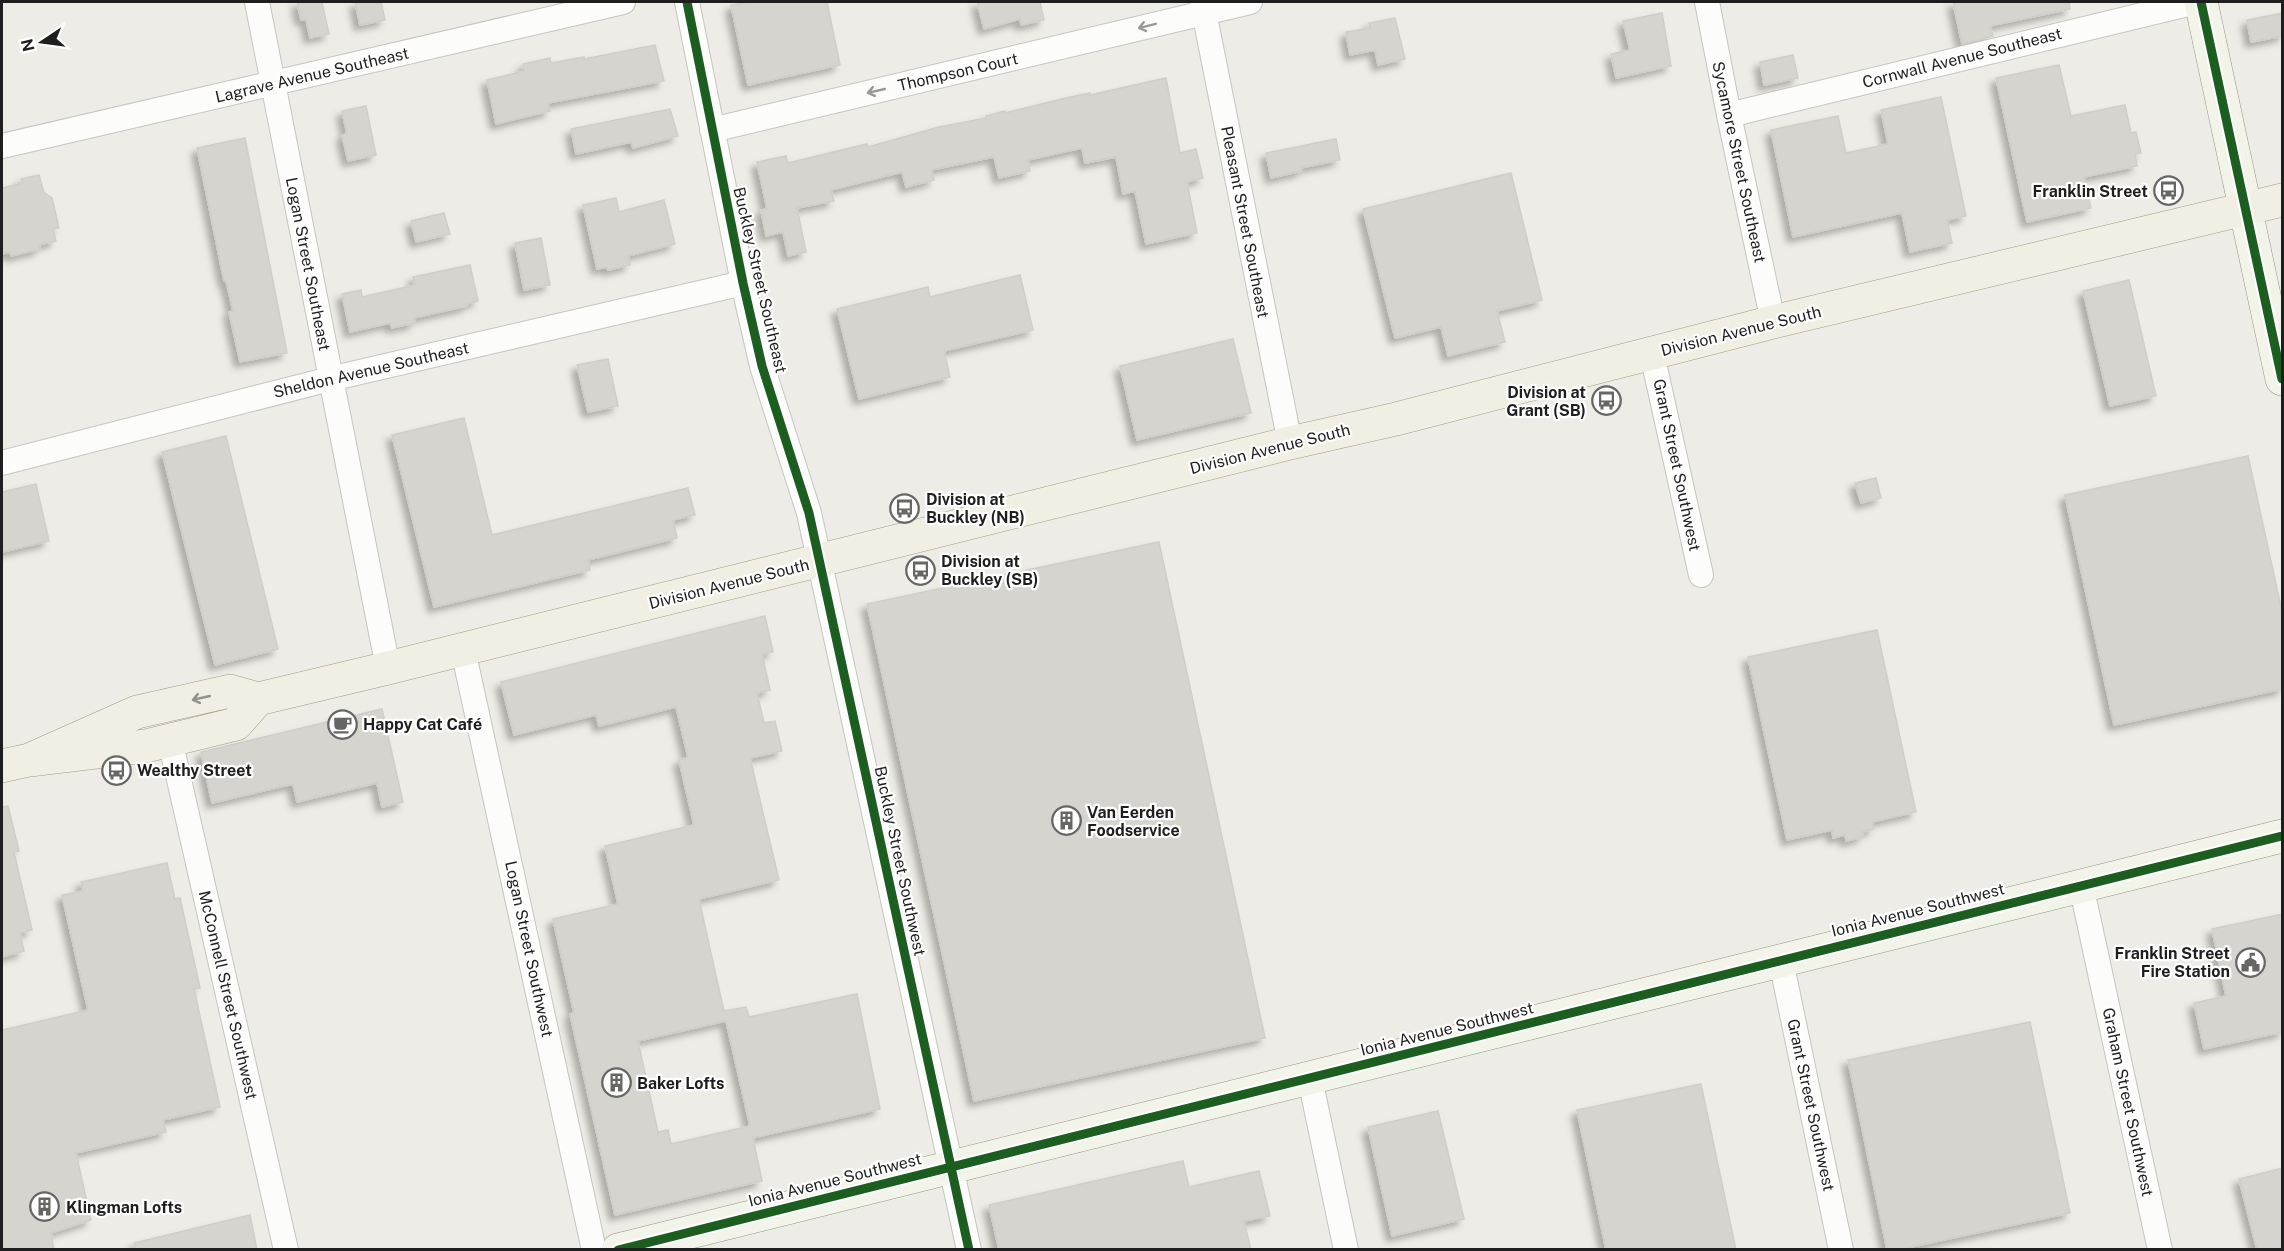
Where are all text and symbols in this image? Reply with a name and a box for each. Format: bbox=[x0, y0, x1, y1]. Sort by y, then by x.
north arrow bbox=[12, 12, 72, 72]
one-way arrow bbox=[1138, 21, 1157, 33]
street label: Cornwall Avenue Southeast bbox=[1860, 24, 2064, 92]
text: N bbox=[17, 37, 39, 53]
street label: Lagrave Avenue Southeast bbox=[213, 43, 411, 107]
street label: Thompson Court bbox=[896, 49, 1020, 95]
street label: Sycamore Street Southeast bbox=[1708, 60, 1770, 264]
one-way arrow bbox=[866, 86, 885, 98]
street label: Pleasant Street Southeast bbox=[1217, 124, 1273, 320]
bus stop icon: Franklin Street bbox=[2153, 175, 2185, 207]
street label: Logan Street Southeast bbox=[282, 176, 334, 352]
place label: Franklin Street bbox=[2032, 182, 2148, 201]
street label: Buckley Street Southeast bbox=[729, 185, 791, 375]
street label: Division Avenue South bbox=[1659, 302, 1823, 360]
street label: Sheldon Avenue Southeast bbox=[271, 338, 471, 402]
street label: Grant Street Southwest bbox=[1649, 377, 1705, 553]
place label: Division at Grant (SB) bbox=[1506, 383, 1586, 420]
bus stop icon: Division at Grant (SB) bbox=[1591, 385, 1623, 417]
street label: Division Avenue South bbox=[1188, 420, 1352, 478]
place label: Division at Buckley (NB) bbox=[926, 490, 1025, 527]
bus stop icon: Division at Buckley (NB) bbox=[889, 492, 921, 524]
place label: Division at Buckley (SB) bbox=[941, 552, 1038, 589]
bus stop icon: Division at Buckley (SB) bbox=[904, 554, 936, 586]
street label: Division Avenue South bbox=[647, 555, 811, 613]
one-way arrow bbox=[192, 692, 211, 704]
cafe icon: Happy Cat Café bbox=[326, 708, 358, 740]
place label: Happy Cat Café bbox=[363, 715, 482, 734]
bus stop icon: Wealthy Street bbox=[100, 754, 132, 786]
place label: Wealthy Street bbox=[137, 761, 252, 780]
street label: Buckley Street Southwest bbox=[871, 764, 929, 958]
place label: Van Eerden Foodservice bbox=[1087, 803, 1180, 840]
building icon: Van Eerden Foodservice bbox=[1050, 805, 1082, 837]
street label: Logan Street Southwest bbox=[501, 859, 557, 1039]
street label: Ionia Avenue Southwest bbox=[1829, 879, 2007, 941]
street label: McConnell Street Southwest bbox=[195, 889, 261, 1101]
place label: Franklin Street Fire Station bbox=[2114, 944, 2230, 981]
public building icon: Franklin Street Fire Station bbox=[2235, 946, 2267, 978]
street label: Ionia Avenue Southwest bbox=[1358, 998, 1536, 1060]
street label: Graham Street Southwest bbox=[2099, 1006, 2157, 1198]
street label: Grant Street Southwest bbox=[1783, 1017, 1839, 1193]
building icon: Baker Lofts bbox=[600, 1067, 632, 1099]
place label: Baker Lofts bbox=[637, 1074, 725, 1093]
street label: Ionia Avenue Southwest bbox=[746, 1149, 924, 1211]
building icon: Klingman Lofts bbox=[29, 1191, 61, 1223]
place label: Klingman Lofts bbox=[66, 1198, 182, 1217]

